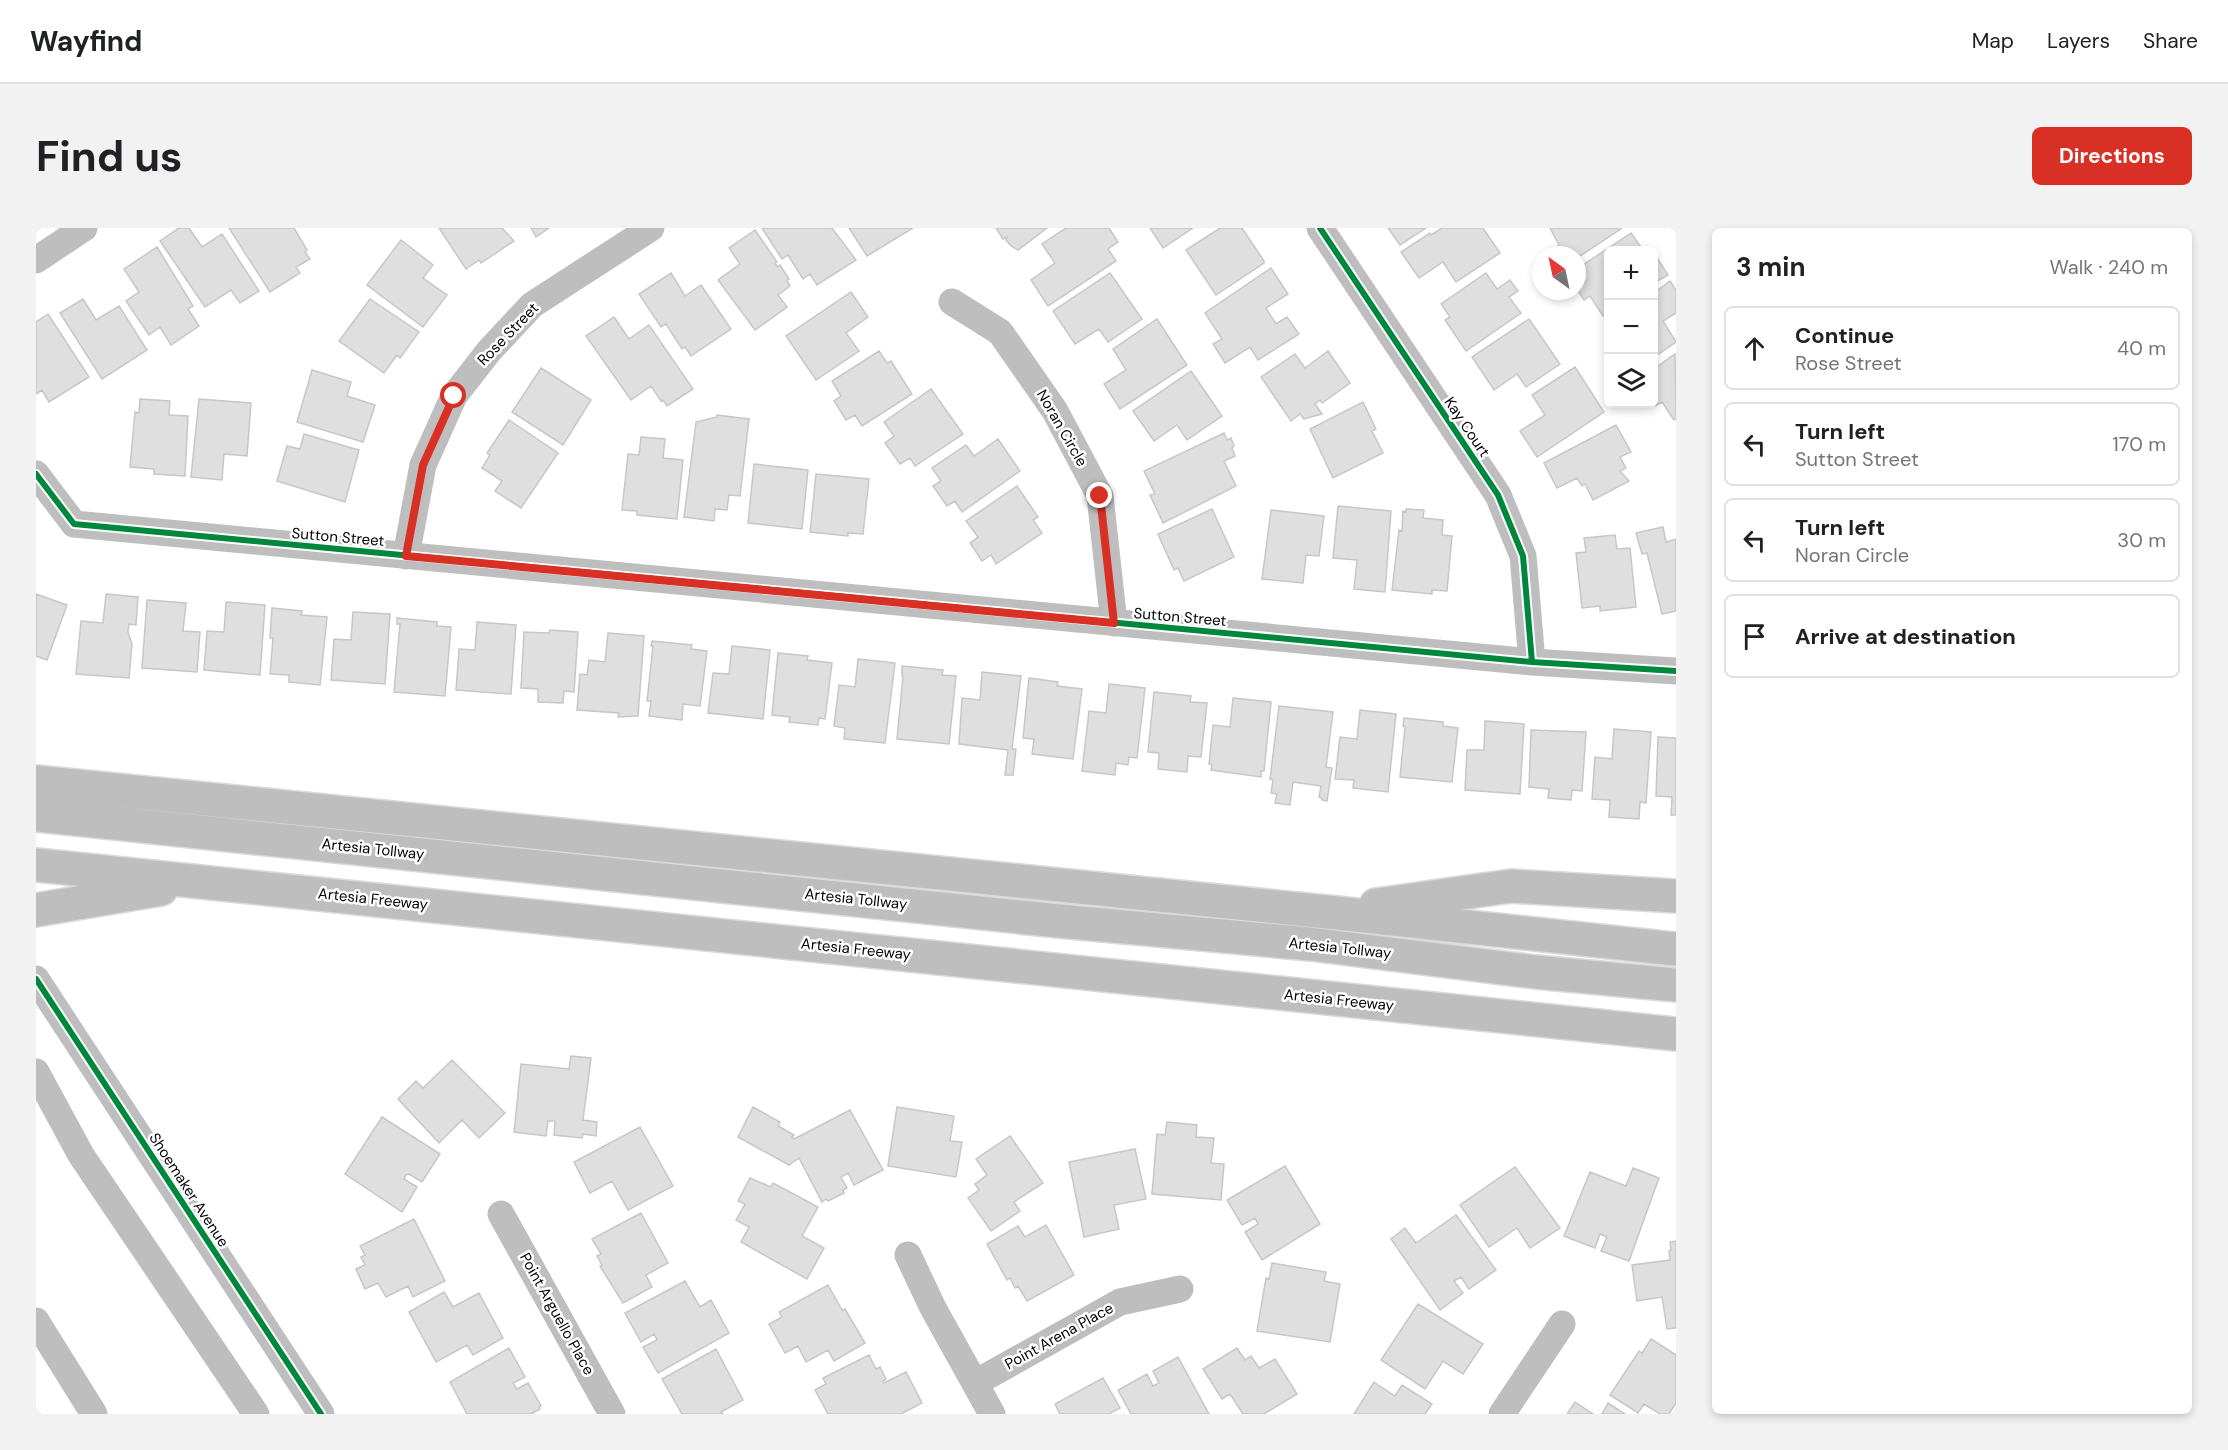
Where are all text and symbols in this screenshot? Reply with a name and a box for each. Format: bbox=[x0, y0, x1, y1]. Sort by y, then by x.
text: Wayfind bbox=[30, 23, 142, 60]
text: Map bbox=[1972, 27, 2014, 55]
text: Layers bbox=[2047, 27, 2110, 55]
text: Share bbox=[2143, 27, 2198, 55]
button: Directions bbox=[2032, 127, 2192, 185]
text: Find us bbox=[36, 129, 182, 184]
north arrow bbox=[1532, 246, 1586, 300]
map controls bbox=[1604, 246, 1658, 408]
button: + bbox=[1604, 246, 1658, 300]
text: 3 min bbox=[1736, 250, 1805, 284]
text: Walk · 240 m bbox=[2049, 254, 2168, 280]
street label: Rose Street bbox=[473, 298, 543, 370]
button: − bbox=[1604, 300, 1658, 354]
text: Continue bbox=[1795, 321, 1894, 350]
icon: ahead bbox=[1738, 332, 1771, 365]
text: 40 m bbox=[2117, 335, 2166, 361]
text: Rose Street bbox=[1795, 350, 1902, 376]
button: layers bbox=[1604, 354, 1658, 408]
route start bbox=[440, 382, 466, 408]
street label: Noran Circle bbox=[1032, 386, 1092, 470]
street label: Kay Court bbox=[1440, 393, 1494, 461]
text: Turn left bbox=[1795, 417, 1885, 446]
icon: left bbox=[1738, 428, 1771, 461]
text: 170 m bbox=[2113, 431, 2166, 457]
text: Sutton Street bbox=[1795, 446, 1919, 472]
route end bbox=[1086, 482, 1112, 508]
text: Turn left bbox=[1795, 513, 1885, 542]
street label: Sutton Street bbox=[291, 523, 385, 551]
icon: left bbox=[1738, 524, 1771, 557]
text: 30 m bbox=[2117, 527, 2166, 553]
text: Noran Circle bbox=[1795, 542, 1909, 568]
street label: Sutton Street bbox=[1133, 603, 1227, 631]
icon: arrive bbox=[1738, 620, 1771, 653]
text: Arrive at destination bbox=[1795, 622, 2016, 651]
street label: Artesia Tollway bbox=[321, 834, 426, 864]
street label: Artesia Freeway bbox=[317, 883, 430, 915]
street label: Artesia Tollway bbox=[804, 884, 909, 914]
street label: Artesia Freeway bbox=[800, 933, 913, 965]
street label: Artesia Tollway bbox=[1288, 933, 1393, 963]
street label: Artesia Freeway bbox=[1283, 984, 1396, 1016]
street label: Shoemaker Avenue bbox=[145, 1129, 233, 1251]
street label: Point Arguello Place bbox=[515, 1249, 599, 1379]
street label: Point Arena Place bbox=[1001, 1298, 1117, 1374]

